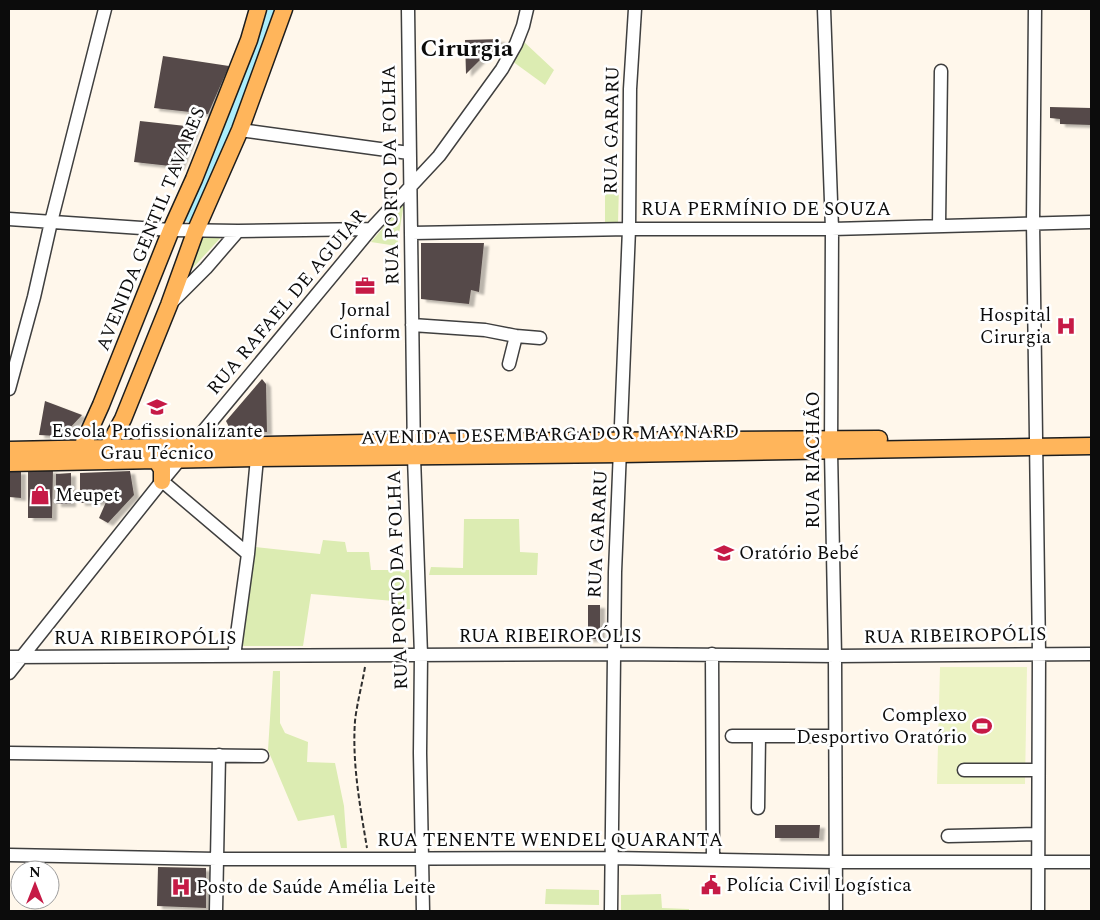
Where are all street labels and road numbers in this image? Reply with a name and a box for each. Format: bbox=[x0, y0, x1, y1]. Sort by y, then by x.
street label: RUA PORTO DA FOLHA bbox=[375, 65, 407, 285]
street label: RUA GARARU bbox=[596, 65, 628, 195]
street label: AVENIDA GENTIL TAVARES bbox=[89, 103, 213, 355]
street label: RUA PERMÍNIO DE SOUZA bbox=[641, 195, 891, 224]
street label: RUA RAFAEL DE AGUIAR bbox=[200, 202, 374, 402]
street label: RUA RIACHÃO bbox=[799, 391, 828, 529]
street label: AVENIDA DESEMBARGADOR MAYNARD bbox=[361, 417, 739, 453]
street label: RUA PORTO DA FOLHA bbox=[380, 469, 416, 691]
street label: RUA GARARU bbox=[580, 469, 616, 599]
street label: RUA RIBEIROPÓLIS bbox=[863, 620, 1047, 652]
street label: RUA RIBEIROPÓLIS bbox=[459, 622, 641, 651]
street label: RUA RIBEIROPÓLIS bbox=[54, 624, 236, 653]
street label: RUA TENENTE WENDEL QUARANTA bbox=[377, 826, 723, 855]

